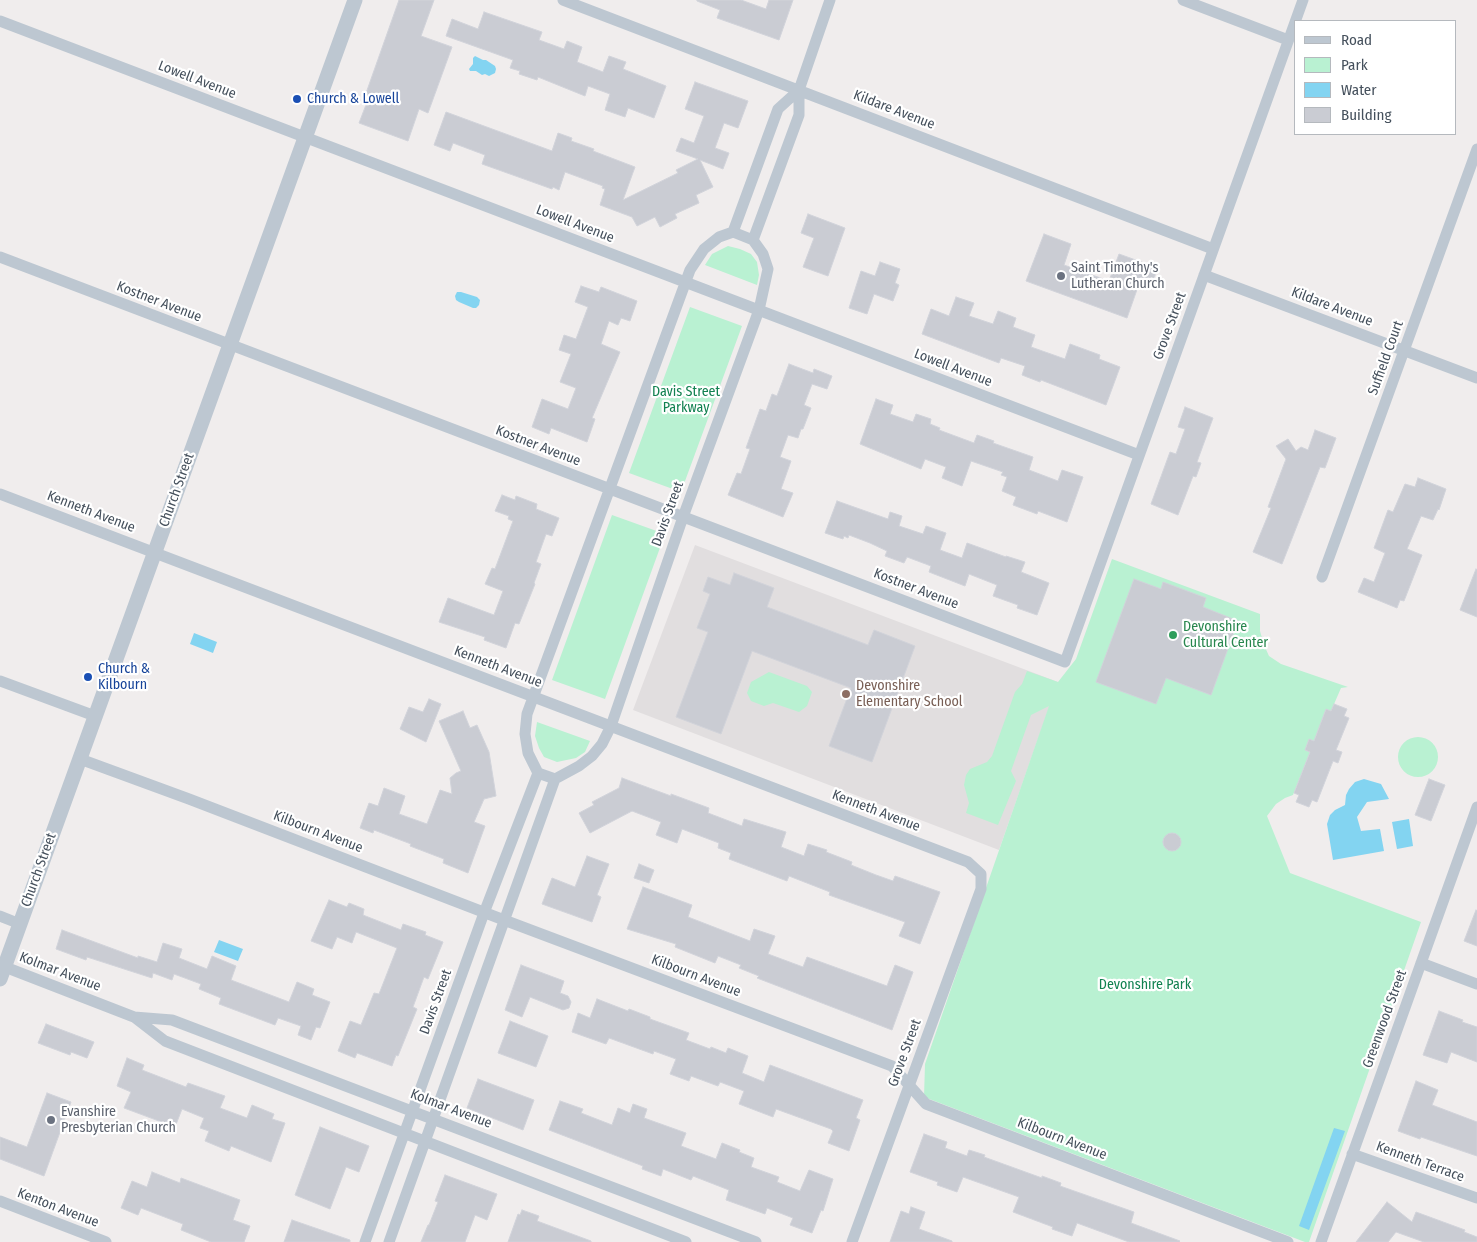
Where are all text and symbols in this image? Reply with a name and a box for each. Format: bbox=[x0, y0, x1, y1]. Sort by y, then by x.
legend bbox=[1294, 20, 1457, 135]
text: Road bbox=[1341, 31, 1372, 49]
text: Park bbox=[1341, 56, 1368, 74]
street label: Lowell Avenue bbox=[156, 57, 238, 103]
text: Water bbox=[1341, 81, 1376, 99]
street label: Kildare Avenue bbox=[851, 87, 937, 133]
place label: Church & Lowell bbox=[307, 91, 399, 107]
marker: Church & Lowell bbox=[291, 93, 303, 105]
text: Building bbox=[1341, 106, 1392, 124]
street label: Lowell Avenue bbox=[534, 201, 616, 247]
place label: Saint Timothy's Lutheran Church bbox=[1071, 260, 1165, 292]
marker: Saint Timothy's Lutheran Church bbox=[1055, 270, 1067, 282]
street label: Kostner Avenue bbox=[114, 278, 204, 326]
street label: Kildare Avenue bbox=[1289, 284, 1375, 330]
street label: Grove Street bbox=[1150, 290, 1190, 362]
street label: Suffield Court bbox=[1365, 318, 1407, 398]
street label: Lowell Avenue bbox=[912, 345, 994, 391]
park label: Davis Street Parkway bbox=[652, 384, 720, 417]
street label: Kostner Avenue bbox=[493, 422, 583, 470]
street label: Church Street bbox=[156, 451, 198, 529]
street label: Davis Street bbox=[648, 479, 688, 549]
street label: Kenneth Avenue bbox=[45, 487, 137, 537]
street label: Kostner Avenue bbox=[871, 565, 961, 613]
place label: Devonshire Cultural Center bbox=[1183, 619, 1268, 652]
marker: Devonshire Cultural Center bbox=[1167, 629, 1179, 641]
street label: Kenneth Avenue bbox=[452, 642, 544, 692]
place label: Church & Kilbourn bbox=[98, 661, 150, 694]
marker: Church & Kilbourn bbox=[82, 671, 94, 683]
place label: Devonshire Elementary School bbox=[856, 678, 963, 710]
marker: Devonshire Elementary School bbox=[840, 688, 852, 700]
street label: Kenneth Avenue bbox=[830, 786, 922, 836]
street label: Kilbourn Avenue bbox=[271, 807, 365, 857]
street label: Church Street bbox=[18, 831, 60, 909]
street label: Kolmar Avenue bbox=[17, 949, 103, 995]
street label: Kilbourn Avenue bbox=[649, 951, 743, 1001]
street label: Davis Street bbox=[416, 967, 456, 1037]
street label: Greenwood Street bbox=[1360, 968, 1410, 1070]
park label: Devonshire Park bbox=[1099, 977, 1191, 993]
street label: Grove Street bbox=[885, 1017, 925, 1089]
street label: Kolmar Avenue bbox=[408, 1086, 494, 1132]
place label: Evanshire Presbyterian Church bbox=[61, 1104, 176, 1136]
marker: Evanshire Presbyterian Church bbox=[45, 1114, 57, 1126]
street label: Kilbourn Avenue bbox=[1015, 1114, 1109, 1164]
street label: Kenneth Terrace bbox=[1374, 1138, 1466, 1186]
street label: Kenton Avenue bbox=[15, 1185, 101, 1231]

